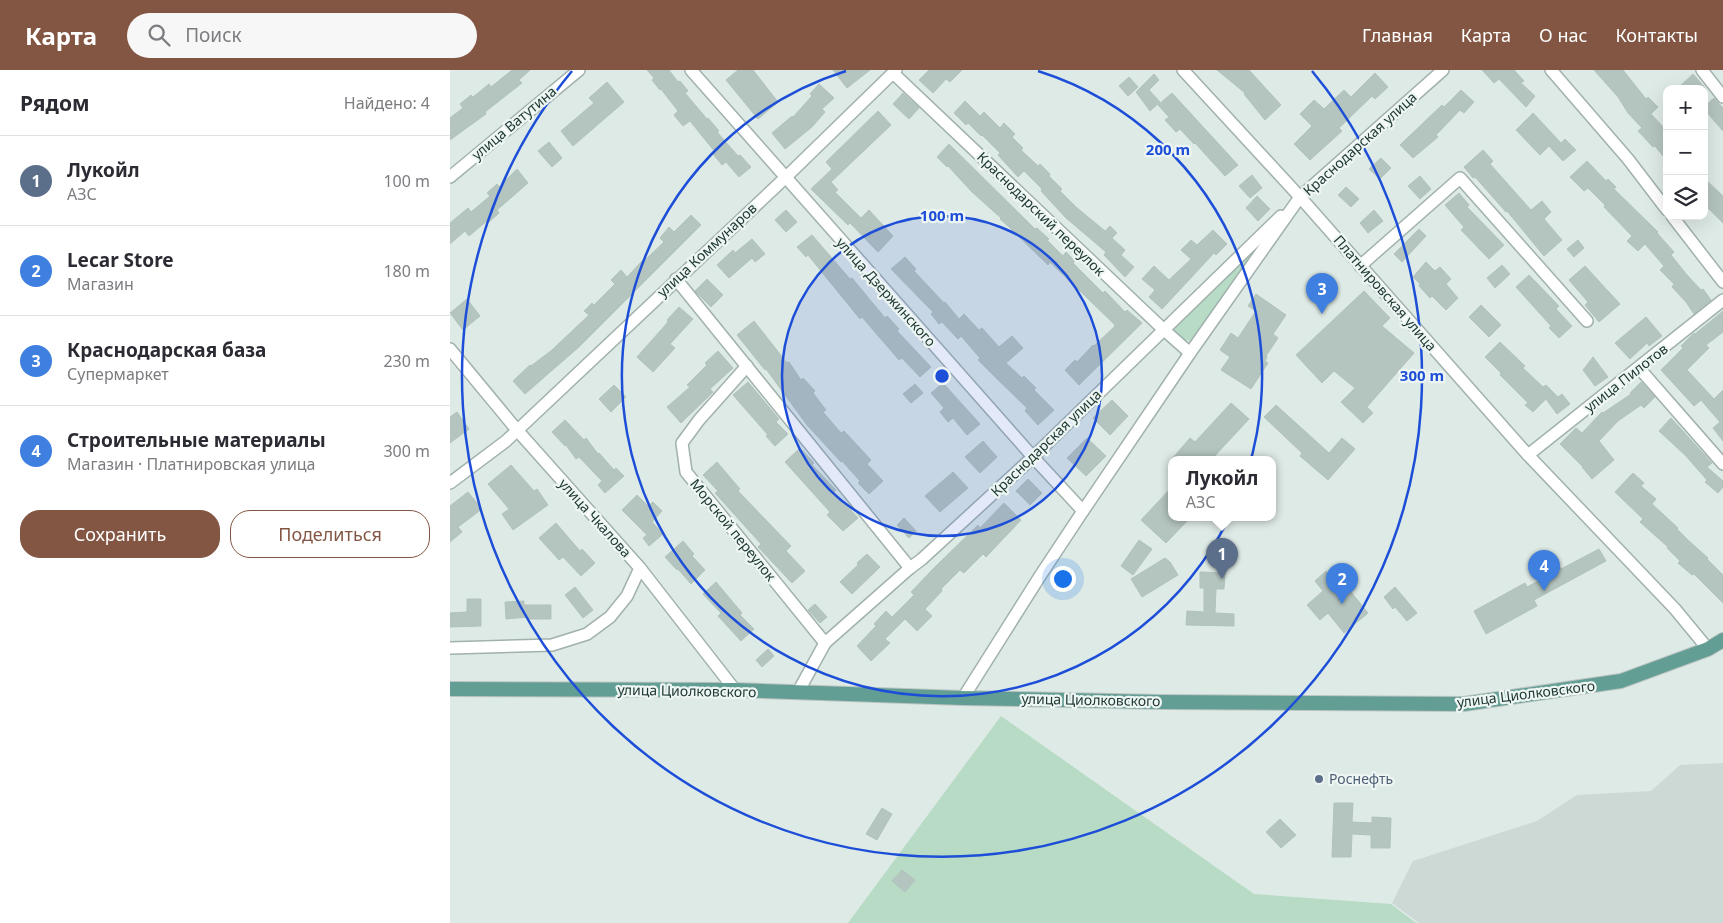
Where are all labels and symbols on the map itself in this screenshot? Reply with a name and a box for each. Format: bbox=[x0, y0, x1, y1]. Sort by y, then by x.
street label: улица Ватутина bbox=[467, 81, 560, 164]
street label: Краснодарская улица bbox=[1299, 87, 1421, 200]
text: 200 m bbox=[1146, 139, 1190, 159]
street label: Краснодарский переулок bbox=[973, 147, 1110, 280]
street label: улица Коммунаров bbox=[653, 198, 761, 301]
text: 100 m bbox=[920, 205, 964, 225]
street label: Платнировская улица bbox=[1330, 231, 1441, 355]
street label: улица Дзержинского bbox=[832, 233, 941, 350]
pin: 3 bbox=[1306, 273, 1338, 314]
street label: улица Пилотов bbox=[1580, 339, 1672, 416]
text: 300 m bbox=[1400, 365, 1444, 385]
centre of rings bbox=[933, 367, 951, 385]
street label: Краснодарская улица bbox=[986, 385, 1105, 500]
street label: улица Чкалова bbox=[555, 474, 636, 561]
street label: Морской переулок bbox=[686, 474, 781, 585]
pin: 1 bbox=[1206, 538, 1238, 579]
pin: 4 bbox=[1528, 550, 1560, 591]
pin: 2 bbox=[1326, 563, 1358, 604]
your location bbox=[1050, 566, 1076, 592]
street label: улица Циолковского bbox=[1456, 676, 1596, 711]
street label: улица Циолковского bbox=[617, 680, 757, 701]
street label: улица Циолковского bbox=[1021, 689, 1161, 710]
place label: Роснефть bbox=[1329, 769, 1393, 788]
marker: Роснефть bbox=[1313, 773, 1325, 785]

